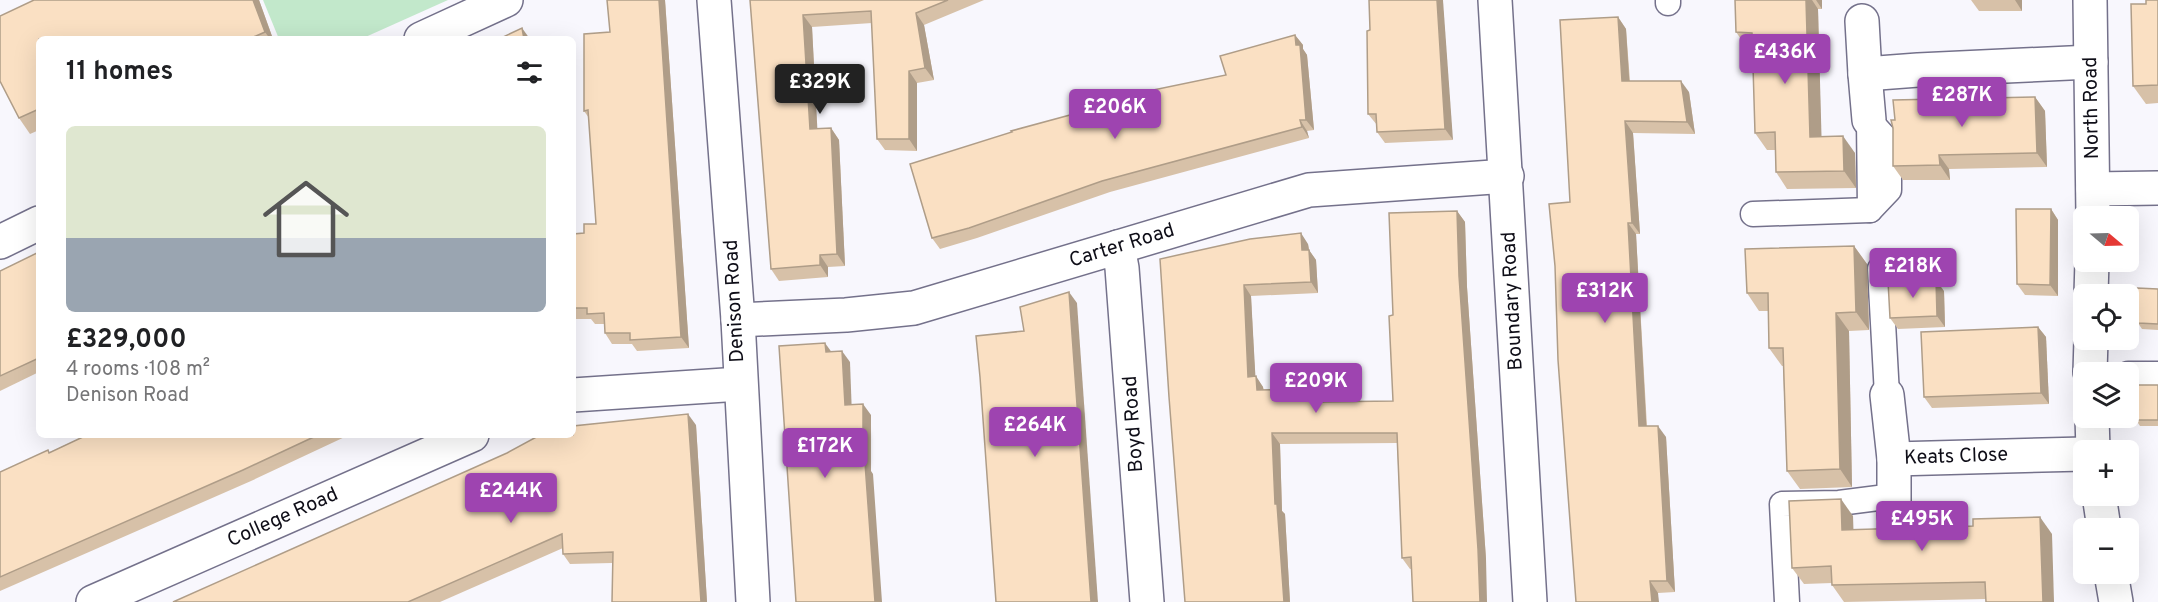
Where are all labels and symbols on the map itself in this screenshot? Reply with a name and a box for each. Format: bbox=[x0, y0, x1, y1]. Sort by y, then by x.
pin: £436K bbox=[1743, 34, 1827, 85]
street label: North Road bbox=[2078, 56, 2106, 160]
pin: £329K bbox=[778, 64, 862, 115]
pin: £287K bbox=[1920, 77, 2004, 128]
pin: £206K bbox=[1073, 89, 1157, 140]
north arrow bbox=[2073, 206, 2139, 272]
street label: Carter Road bbox=[1066, 218, 1178, 274]
street label: Boundary Road bbox=[1496, 231, 1530, 371]
street label: Denison Road bbox=[719, 239, 751, 363]
pin: £218K bbox=[1871, 248, 1955, 299]
pin: £312K bbox=[1563, 273, 1647, 324]
pin: £209K bbox=[1274, 363, 1358, 414]
street label: Boyd Road bbox=[1118, 375, 1150, 473]
pin: £264K bbox=[993, 407, 1077, 458]
pin: £172K bbox=[783, 428, 867, 479]
street label: Keats Close bbox=[1904, 442, 2008, 472]
pin: £244K bbox=[469, 473, 553, 524]
street label: College Road bbox=[223, 482, 343, 554]
pin: £495K bbox=[1880, 501, 1964, 552]

